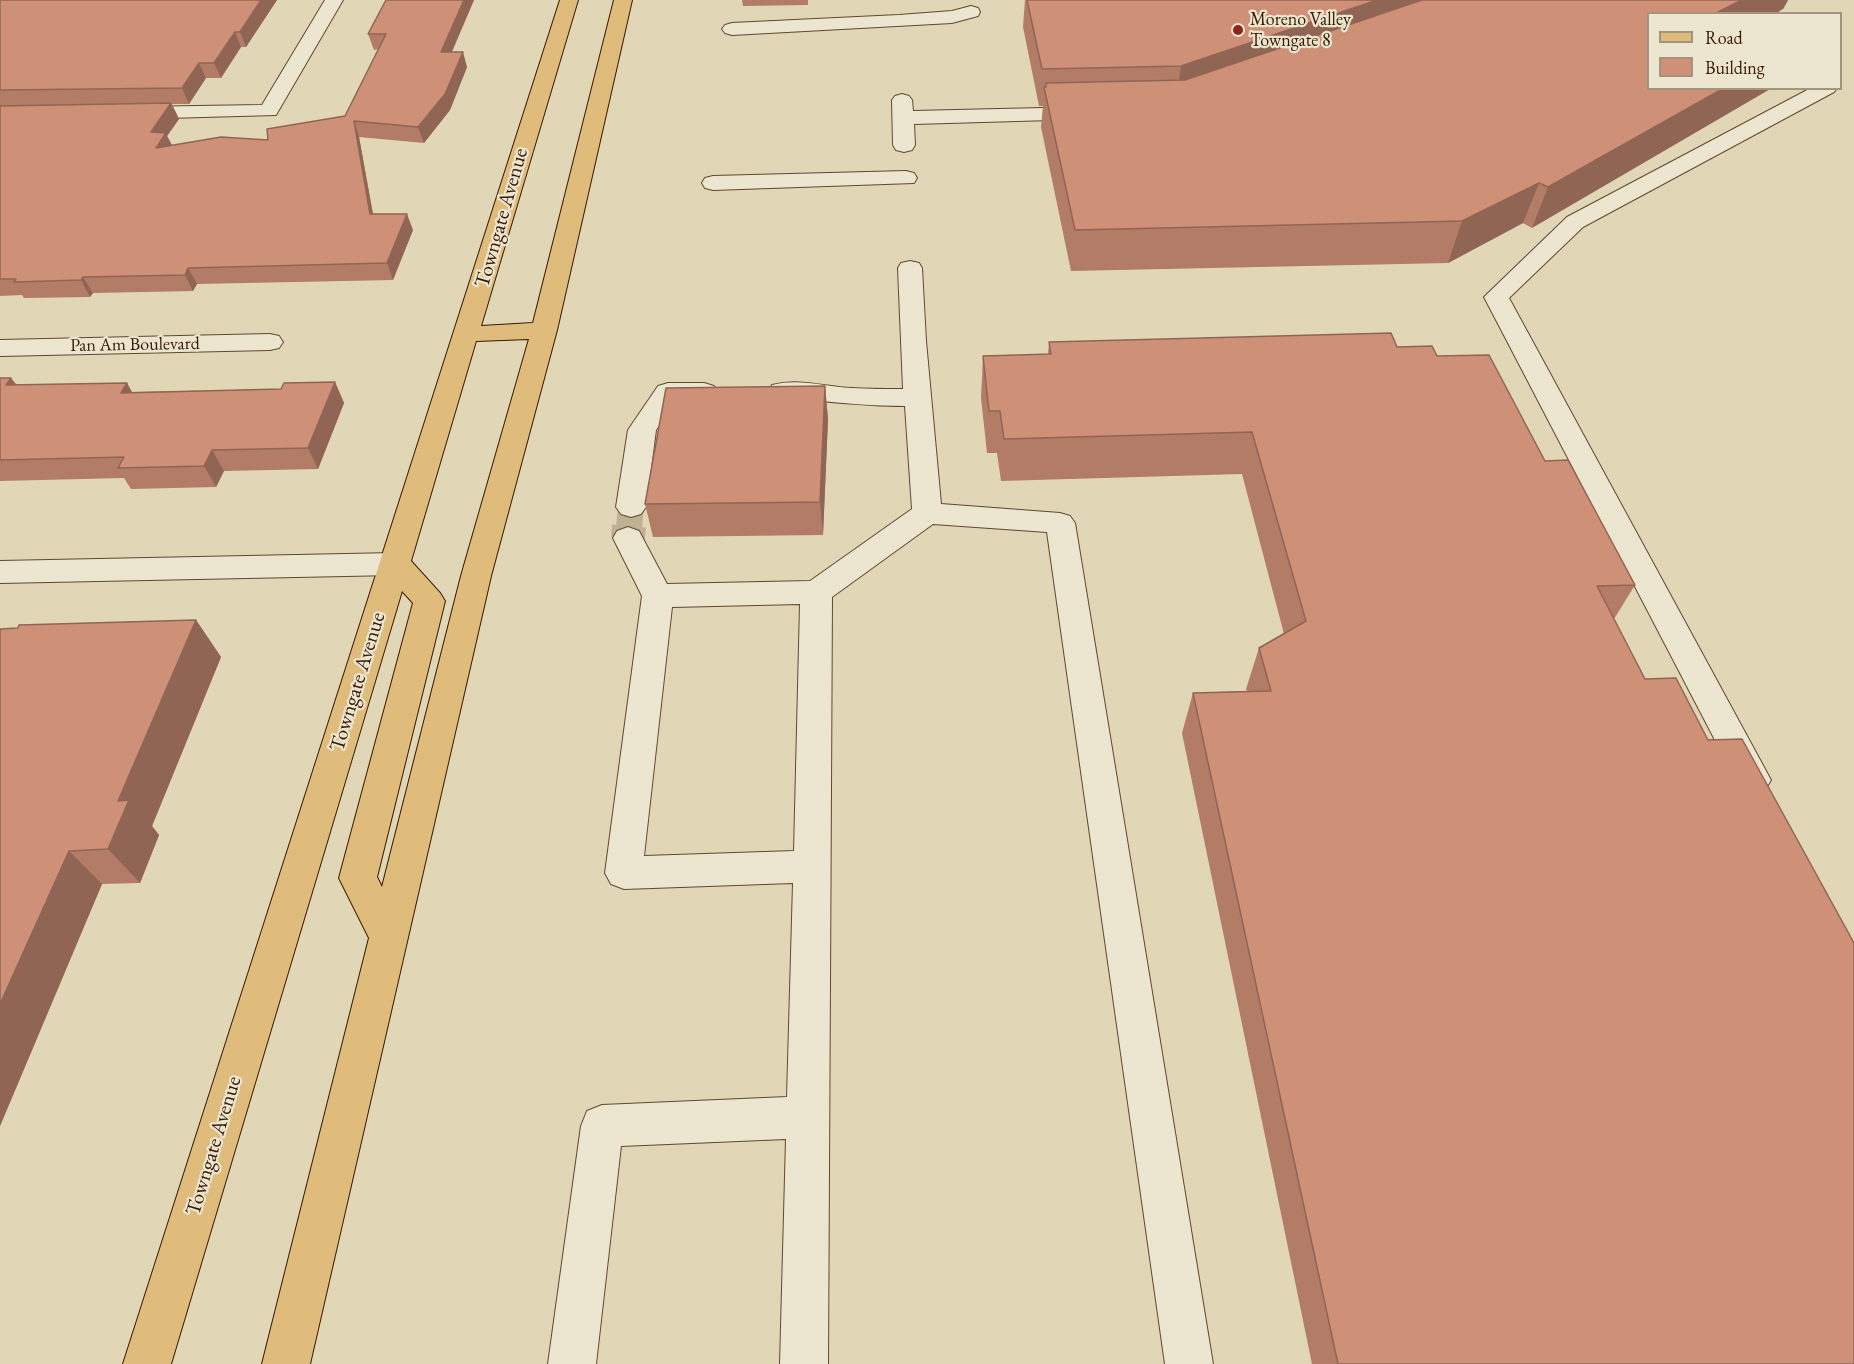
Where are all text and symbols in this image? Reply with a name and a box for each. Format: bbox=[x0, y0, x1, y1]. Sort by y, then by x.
place label: Moreno Valley Towngate 8 bbox=[1250, 9, 1351, 52]
legend bbox=[1647, 12, 1842, 90]
marker: Moreno Valley Towngate 8 bbox=[1231, 23, 1245, 37]
text: Road bbox=[1705, 26, 1743, 49]
text: Building bbox=[1705, 56, 1765, 79]
street label: Towngate Avenue bbox=[470, 145, 534, 291]
street label: Pan Am Boulevard bbox=[70, 333, 200, 357]
street label: Towngate Avenue bbox=[325, 609, 391, 755]
street label: Towngate Avenue bbox=[181, 1073, 247, 1219]

